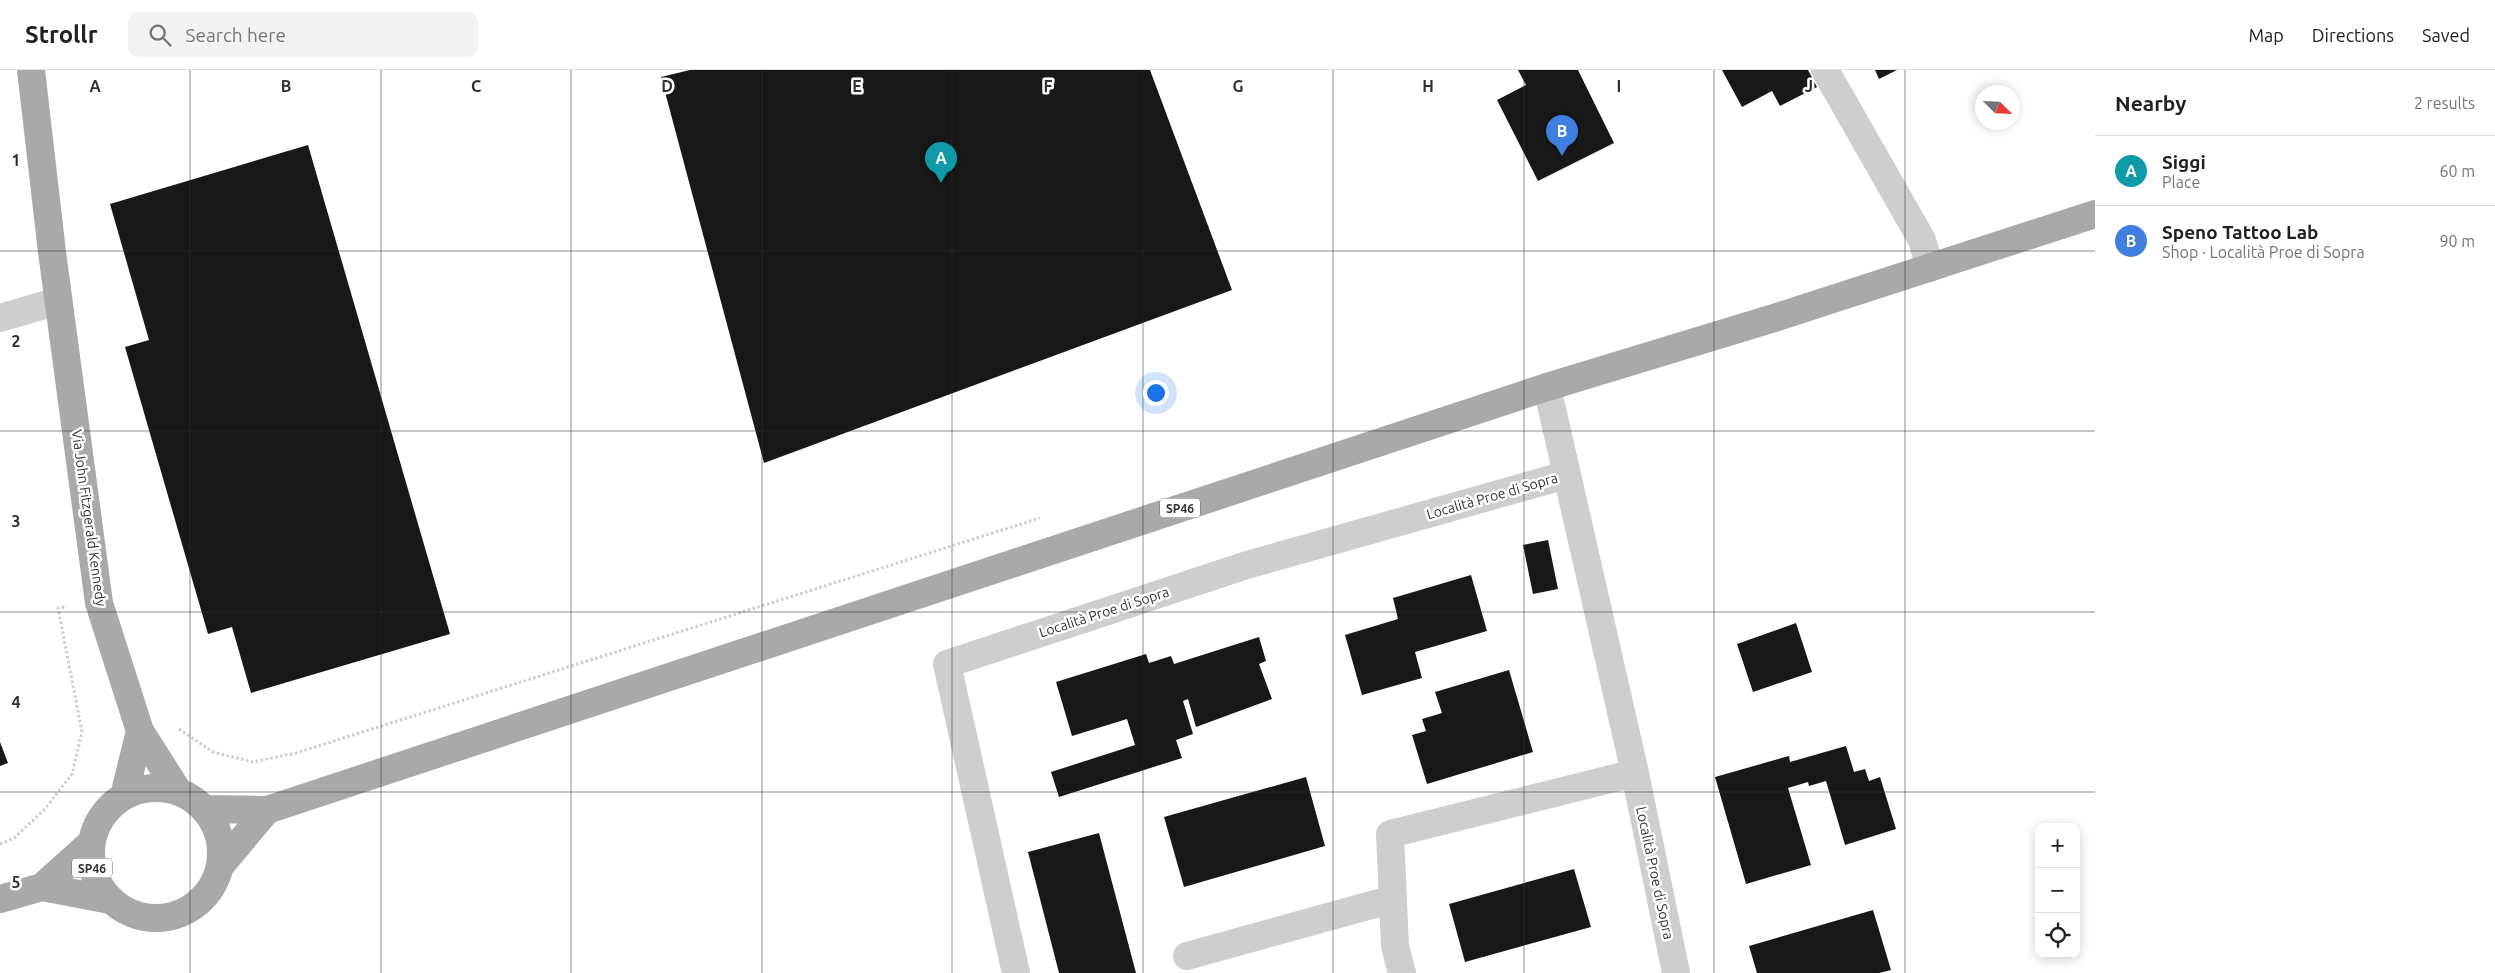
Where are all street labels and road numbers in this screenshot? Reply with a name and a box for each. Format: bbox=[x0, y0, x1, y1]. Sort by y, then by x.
street label: Via John Fitzgerald Kennedy bbox=[69, 429, 109, 608]
street label: Località Proe di Sopra bbox=[1425, 470, 1559, 522]
road number: SP46 bbox=[1160, 498, 1200, 518]
street label: Località Proe di Sopra bbox=[1037, 583, 1171, 641]
street label: Località Proe di Sopra bbox=[1633, 805, 1677, 941]
road number: SP46 bbox=[72, 858, 112, 878]

